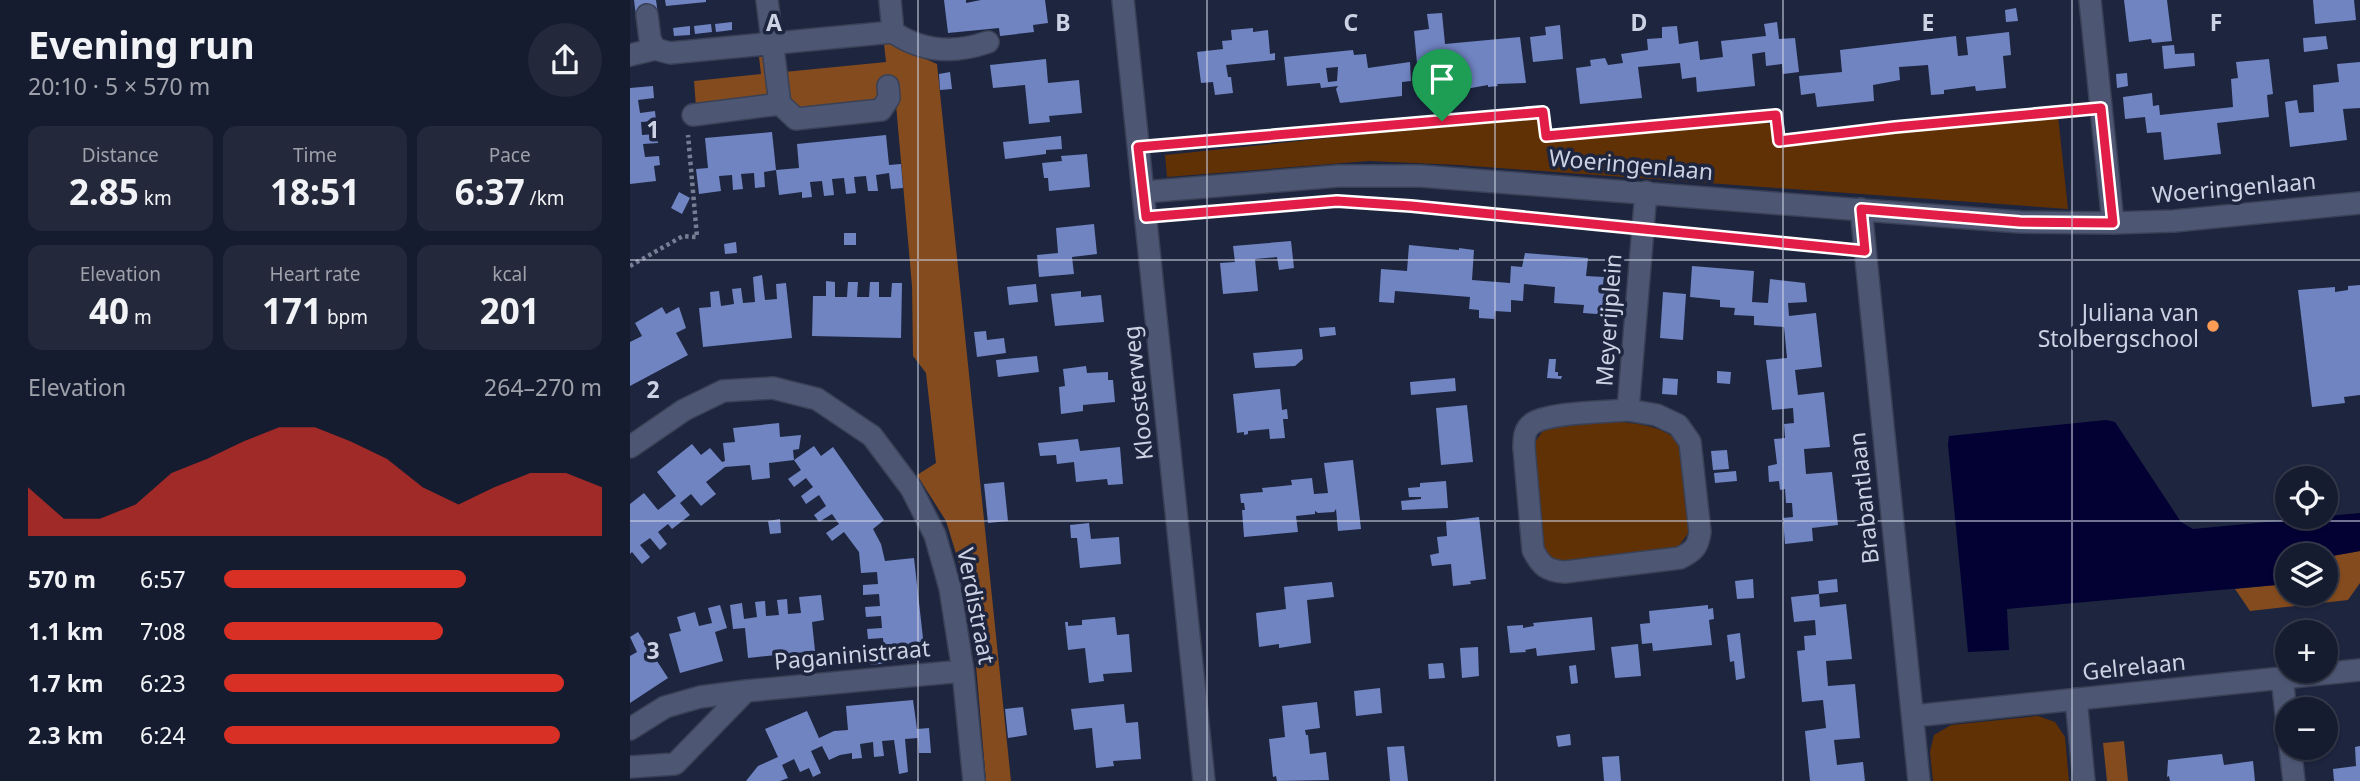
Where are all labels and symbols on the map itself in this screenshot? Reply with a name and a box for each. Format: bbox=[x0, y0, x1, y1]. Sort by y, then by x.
text: A bbox=[766, 6, 782, 38]
text: B bbox=[1055, 6, 1071, 38]
text: C bbox=[1344, 6, 1359, 38]
text: D bbox=[1631, 6, 1647, 38]
text: E bbox=[1922, 6, 1934, 38]
text: F bbox=[2210, 6, 2222, 38]
pin bbox=[1412, 49, 1472, 121]
text: 1 bbox=[646, 113, 660, 145]
street label: Woeringenlaan bbox=[1548, 141, 1715, 187]
street label: Woeringenlaan bbox=[2150, 164, 2317, 210]
street label: Meyerijplein bbox=[1587, 253, 1629, 387]
place label: Juliana van Stolbergschool bbox=[2038, 296, 2199, 354]
marker: Juliana van Stolbergschool bbox=[2205, 318, 2221, 334]
street label: Kloosterweg bbox=[1114, 324, 1160, 462]
text: 2 bbox=[646, 373, 660, 405]
street label: Brabantlaan bbox=[1840, 431, 1886, 566]
street label: Verdistraat bbox=[950, 545, 1004, 667]
street label: Paganinistraat bbox=[772, 631, 931, 677]
text: 3 bbox=[646, 634, 660, 666]
street label: Gelrelaan bbox=[2081, 645, 2187, 687]

